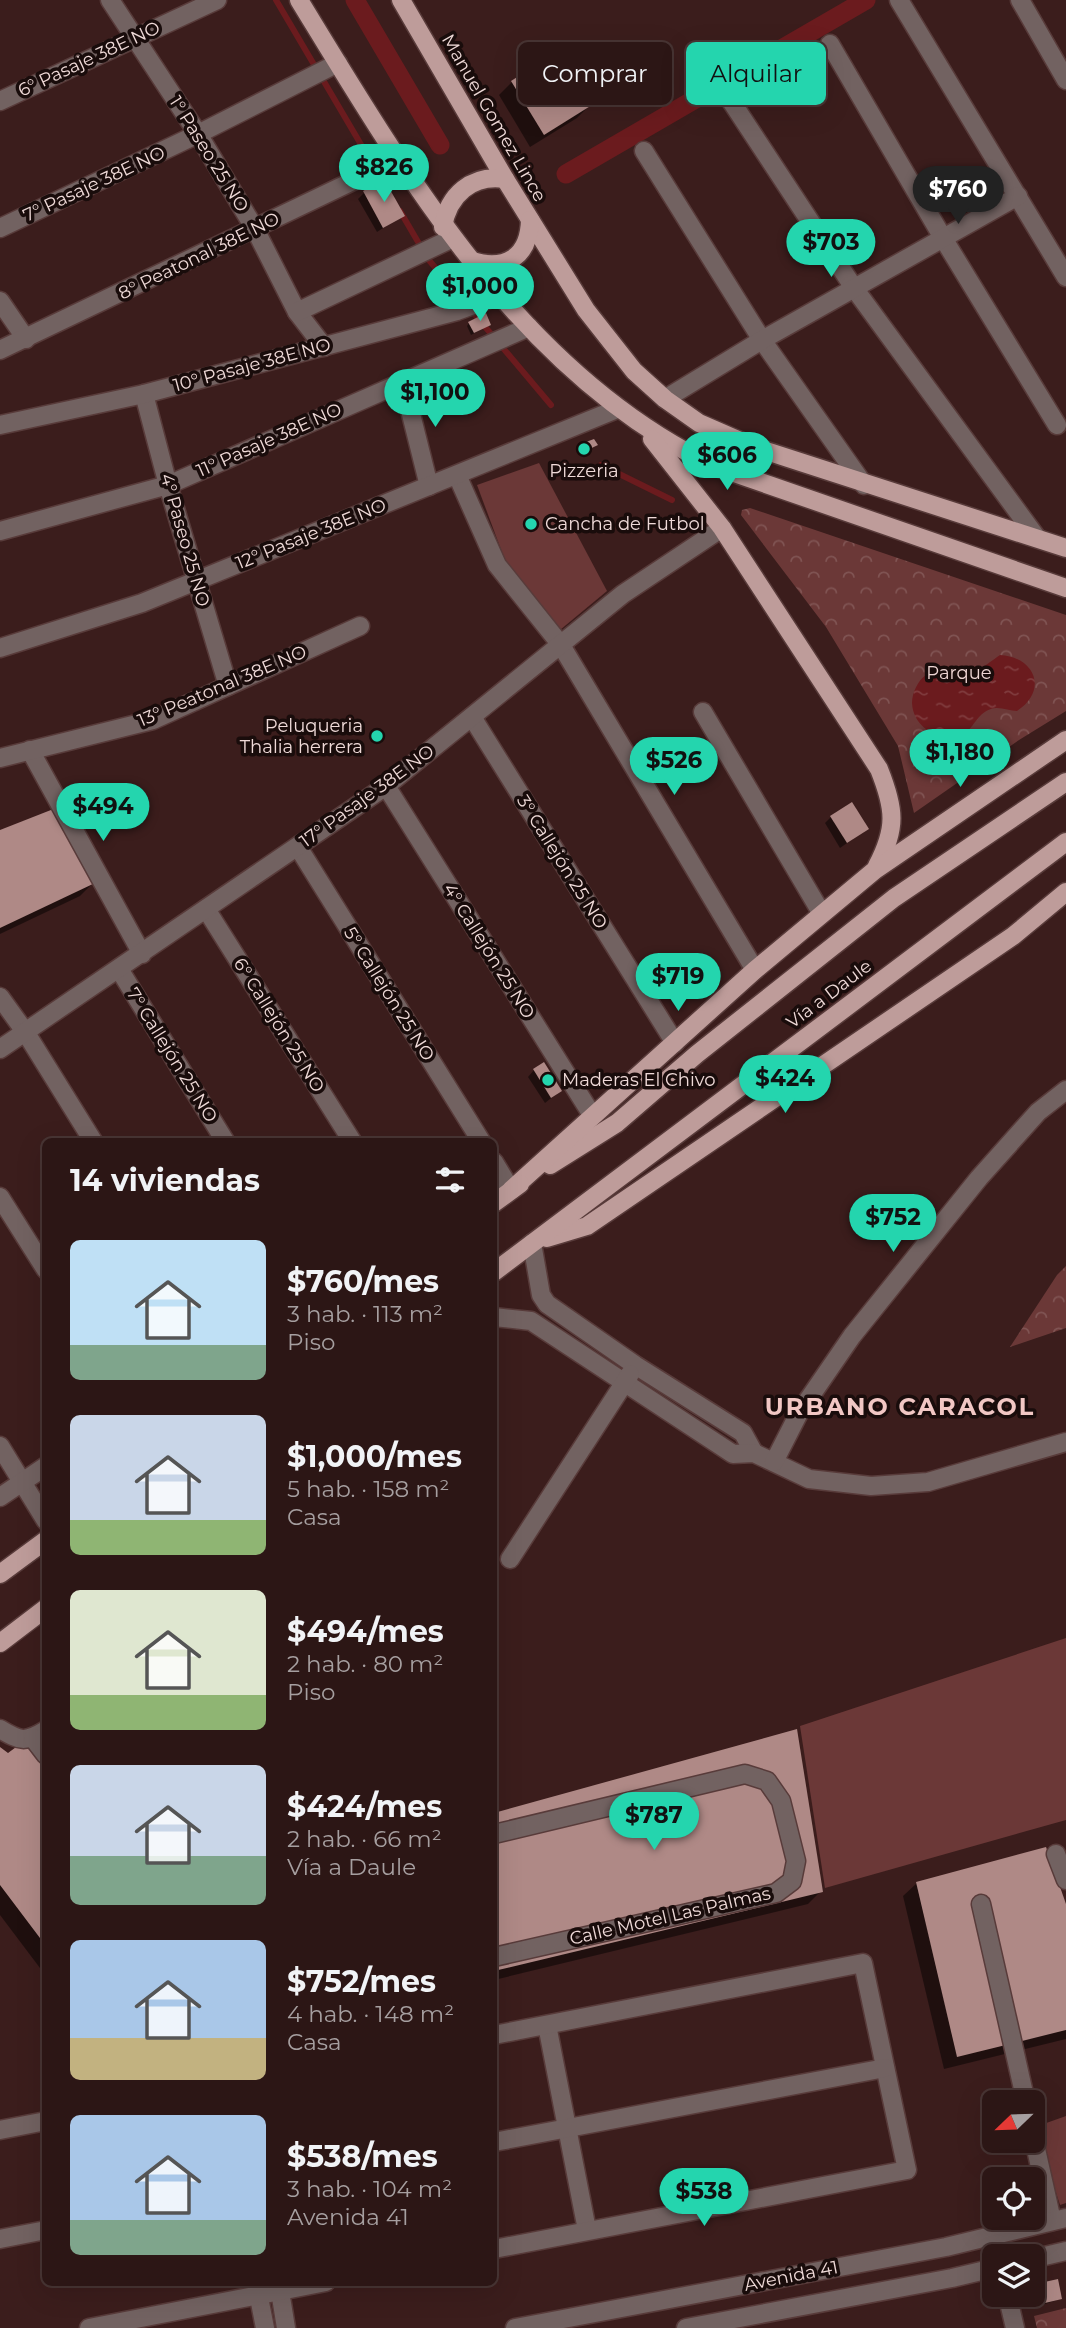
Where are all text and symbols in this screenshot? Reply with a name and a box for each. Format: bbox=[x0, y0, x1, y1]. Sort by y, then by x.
street label: 6° Pasaje 38E NO bbox=[14, 16, 164, 102]
street label: Manuel Gomez Lince bbox=[437, 30, 551, 206]
chip: Comprar bbox=[518, 42, 672, 105]
chip: Alquilar bbox=[686, 42, 826, 105]
street label: 1° Paseo 25 NO bbox=[165, 92, 253, 216]
street label: 7° Pasaje 38E NO bbox=[19, 141, 169, 227]
pin: $826 bbox=[343, 144, 425, 204]
text: $826 bbox=[355, 153, 413, 181]
pin: $760 bbox=[917, 166, 999, 226]
text: $760 bbox=[929, 175, 987, 203]
street label: 8° Peatonal 38E NO bbox=[115, 207, 283, 305]
pin: $703 bbox=[790, 219, 872, 279]
text: $703 bbox=[802, 228, 860, 256]
pin: $1,000 bbox=[423, 264, 537, 323]
text: $1,000 bbox=[442, 272, 518, 300]
street label: 10° Pasaje 38E NO bbox=[171, 333, 333, 397]
pin: $1,100 bbox=[378, 370, 492, 429]
text: $1,100 bbox=[400, 378, 470, 406]
street label: 11° Pasaje 38E NO bbox=[193, 398, 345, 482]
pin: $606 bbox=[686, 433, 768, 492]
marker: Pizzeria bbox=[576, 441, 592, 457]
text: $606 bbox=[697, 441, 757, 469]
place label: Pizzeria bbox=[549, 460, 619, 482]
street label: 4° Paseo 25 NO bbox=[155, 471, 215, 609]
street label: 12° Pasaje 38E NO bbox=[233, 494, 389, 574]
place label: Cancha de Futbol bbox=[545, 513, 705, 535]
marker: Cancha de Futbol bbox=[523, 516, 539, 532]
street label: 13° Peatonal 38E NO bbox=[134, 640, 310, 732]
park label: Parque bbox=[926, 662, 992, 684]
place label: Peluqueria Thalia herrera bbox=[240, 715, 363, 758]
marker: Peluqueria Thalia herrera bbox=[369, 728, 385, 744]
pin: $1,180 bbox=[903, 730, 1017, 789]
pin: $526 bbox=[633, 738, 715, 797]
text: $1,180 bbox=[926, 738, 994, 766]
street label: 17° Pasaje 38E NO bbox=[296, 740, 438, 852]
text: $526 bbox=[646, 746, 702, 774]
pin: $494 bbox=[62, 784, 144, 843]
street label: 3° Callejón 25 NO bbox=[512, 791, 612, 933]
text: $494 bbox=[72, 792, 134, 820]
street label: 4° Callejón 25 NO bbox=[439, 879, 539, 1023]
street label: 5° Callejón 25 NO bbox=[339, 923, 439, 1065]
street label: 6° Callejón 25 NO bbox=[229, 954, 329, 1096]
pin: $719 bbox=[637, 954, 719, 1013]
street label: Vía a Daule bbox=[782, 955, 876, 1033]
text: $719 bbox=[652, 962, 704, 990]
street label: 7° Callejón 25 NO bbox=[122, 984, 222, 1126]
pin: $424 bbox=[744, 1056, 826, 1115]
text: $424 bbox=[755, 1064, 815, 1092]
place label: Maderas El Chivo bbox=[562, 1069, 716, 1091]
marker: Maderas El Chivo bbox=[540, 1072, 556, 1088]
icon: filters bbox=[431, 1161, 469, 1199]
text: 14 viviendas bbox=[70, 1162, 260, 1199]
pin: $752 bbox=[852, 1194, 934, 1254]
text: $752 bbox=[865, 1203, 921, 1231]
text: $760/mes bbox=[287, 1263, 439, 1300]
icon: home bbox=[126, 1268, 210, 1352]
text: 3 hab. · 113 m² bbox=[287, 1300, 443, 1328]
text: Piso bbox=[287, 1328, 335, 1356]
district label: URBANO CARACOL bbox=[765, 1392, 1035, 1421]
text: $1,000/mes bbox=[287, 1438, 462, 1475]
icon: home bbox=[126, 1443, 210, 1527]
text: 5 hab. · 158 m² bbox=[287, 1475, 449, 1503]
text: Casa bbox=[287, 1503, 342, 1531]
text: $494/mes bbox=[287, 1613, 444, 1650]
icon: home bbox=[126, 1618, 210, 1702]
text: 2 hab. · 80 m² bbox=[287, 1650, 443, 1678]
text: Piso bbox=[287, 1678, 335, 1706]
text: $424/mes bbox=[287, 1788, 442, 1825]
pin: $787 bbox=[613, 1792, 695, 1852]
icon: home bbox=[126, 1793, 210, 1877]
text: $787 bbox=[625, 1801, 683, 1829]
text: 2 hab. · 66 m² bbox=[287, 1825, 442, 1853]
text: Vía a Daule bbox=[287, 1853, 416, 1881]
street label: Calle Motel Las Palmas bbox=[567, 1882, 773, 1950]
text: $752/mes bbox=[287, 1963, 436, 2000]
icon: home bbox=[126, 1968, 210, 2052]
text: 4 hab. · 148 m² bbox=[287, 2000, 454, 2028]
text: Casa bbox=[287, 2028, 342, 2056]
north arrow bbox=[982, 2090, 1045, 2152]
map controls bbox=[982, 2090, 1045, 2307]
text: $538/mes bbox=[287, 2138, 438, 2175]
icon: home bbox=[126, 2143, 210, 2227]
button: locate bbox=[982, 2167, 1045, 2230]
pin: $538 bbox=[663, 2168, 745, 2228]
text: 3 hab. · 104 m² bbox=[287, 2175, 452, 2203]
text: $538 bbox=[675, 2177, 733, 2205]
text: Avenida 41 bbox=[287, 2203, 409, 2231]
button: layers bbox=[982, 2244, 1045, 2307]
street label: Avenida 41 bbox=[742, 2256, 840, 2296]

